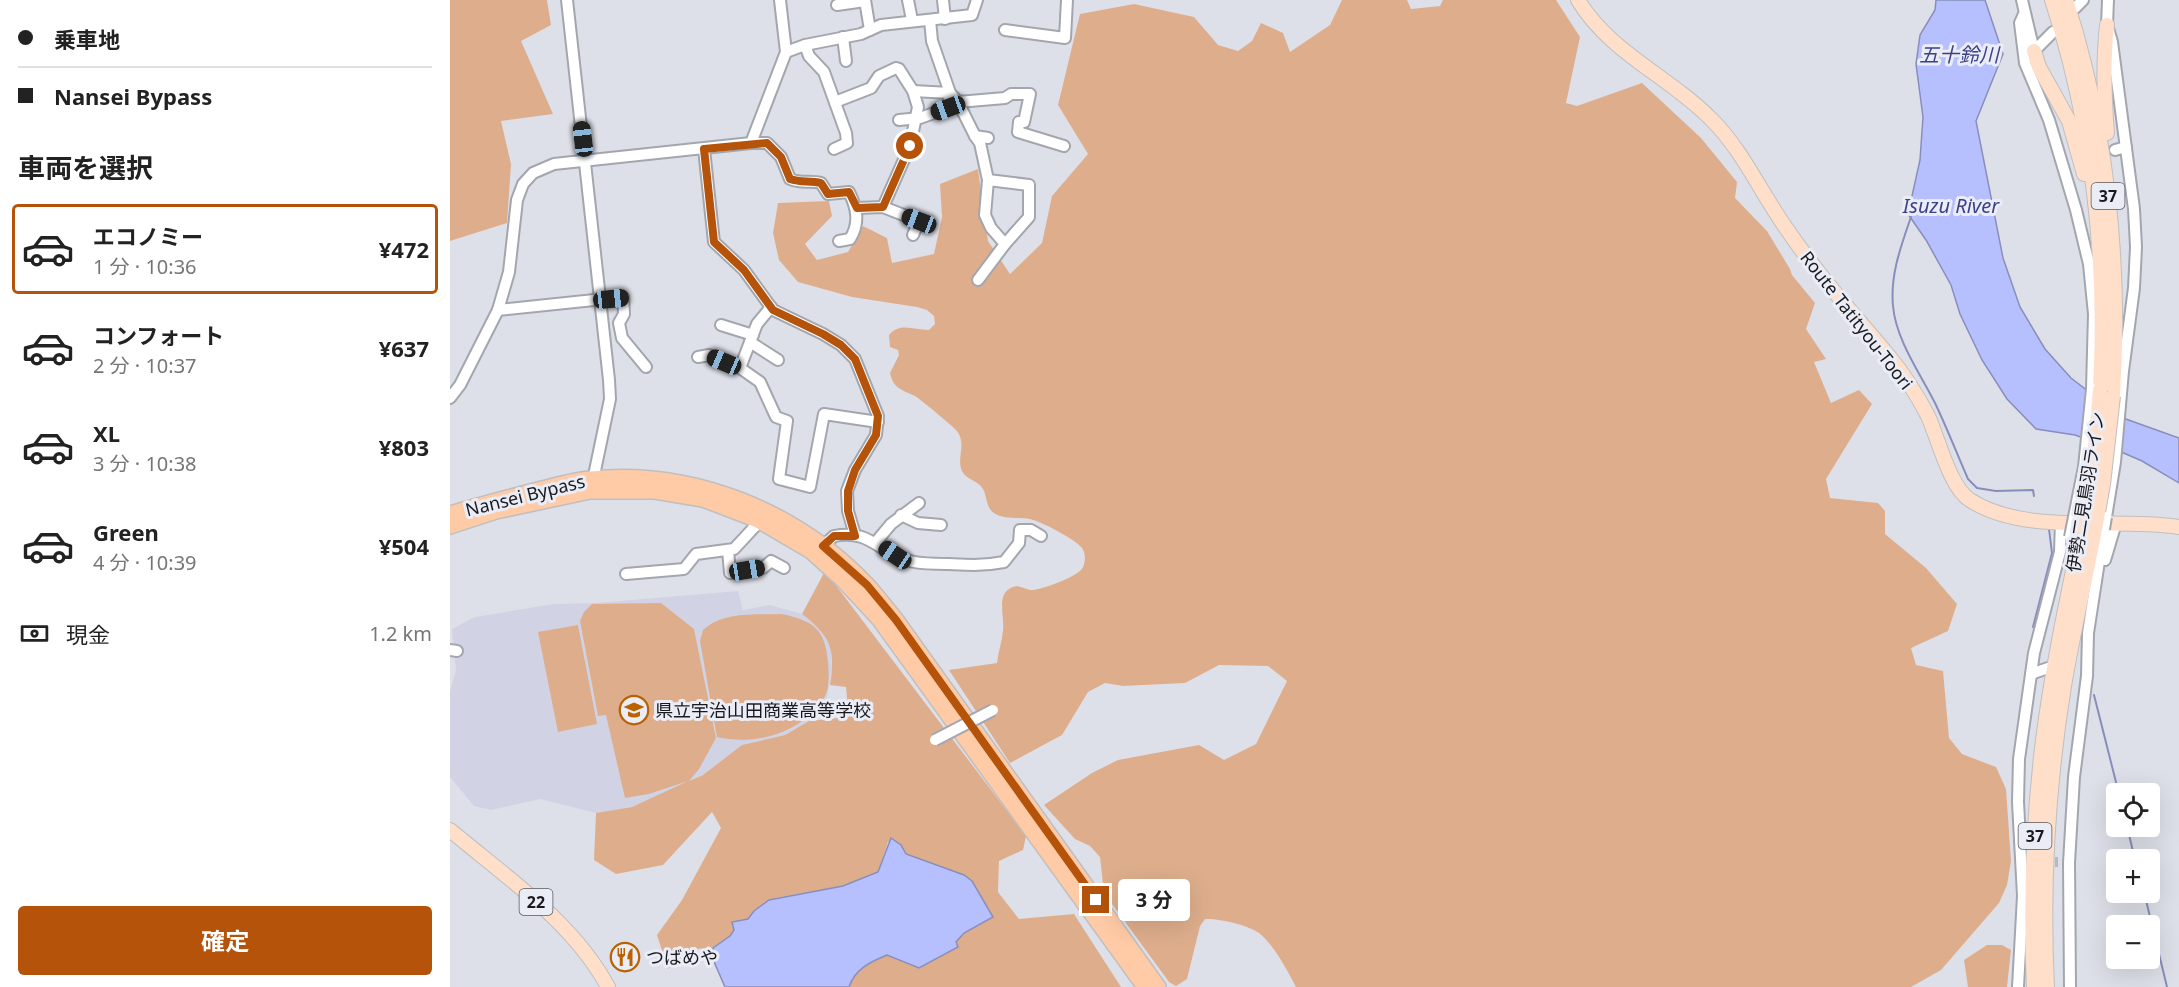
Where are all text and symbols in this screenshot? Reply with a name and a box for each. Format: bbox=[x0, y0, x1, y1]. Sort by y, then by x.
text: 乗車地 bbox=[54, 24, 120, 54]
water label: 五十鈴川 bbox=[1919, 41, 2001, 68]
text: Nansei Bypass bbox=[54, 81, 212, 111]
car bbox=[928, 93, 968, 123]
car bbox=[572, 120, 594, 158]
route start bbox=[896, 132, 923, 159]
text: 車両を選択 bbox=[18, 149, 153, 186]
road number: 37 bbox=[2092, 183, 2124, 209]
water label: Isuzu River bbox=[1902, 192, 2000, 219]
car bbox=[899, 206, 939, 236]
text: エコノミー bbox=[93, 221, 203, 251]
icon: car bbox=[21, 222, 75, 276]
text: ¥472 bbox=[379, 234, 429, 264]
street label: Route Tatityou-Toori bbox=[1795, 246, 1919, 394]
text: 1 分 · 10:36 bbox=[93, 253, 197, 280]
car bbox=[592, 288, 630, 310]
text: コンフォート bbox=[93, 320, 224, 350]
icon: car bbox=[21, 321, 75, 375]
text: ¥637 bbox=[379, 333, 429, 363]
car bbox=[704, 347, 744, 377]
text: 2 分 · 10:37 bbox=[93, 352, 197, 379]
street label: 伊勢二見鳥羽ライン bbox=[2060, 410, 2110, 574]
text: XL bbox=[93, 418, 120, 448]
icon: car bbox=[21, 420, 75, 474]
text: ¥803 bbox=[379, 432, 429, 462]
text: 3 分 · 10:38 bbox=[93, 450, 197, 477]
street label: Nansei Bypass bbox=[463, 469, 587, 521]
text: Green bbox=[93, 517, 159, 547]
icon: car bbox=[21, 519, 75, 573]
text: ¥504 bbox=[379, 531, 429, 561]
car bbox=[875, 537, 915, 573]
text: 4 分 · 10:39 bbox=[93, 549, 197, 576]
car bbox=[728, 558, 766, 582]
icon: cash bbox=[18, 617, 51, 650]
text: 現金 bbox=[66, 619, 110, 649]
text: 1.2 km bbox=[369, 620, 432, 647]
school or university icon: 県立宇治山田商業高等学校 bbox=[618, 694, 650, 726]
place label: 県立宇治山田商業高等学校 bbox=[655, 698, 871, 722]
map controls bbox=[2106, 783, 2160, 969]
button: locate bbox=[2106, 783, 2160, 837]
road number: 37 bbox=[2018, 823, 2052, 849]
button: + bbox=[2106, 849, 2160, 903]
callout: 3 分 bbox=[1117, 879, 1189, 921]
route end bbox=[1082, 886, 1109, 913]
text: 3 分 bbox=[1136, 886, 1172, 913]
road number: 22 bbox=[520, 889, 553, 915]
button: 確定 bbox=[18, 906, 432, 975]
button: − bbox=[2106, 915, 2160, 969]
restaurant icon: つばめや bbox=[609, 941, 641, 973]
place label: つばめや bbox=[646, 945, 718, 969]

